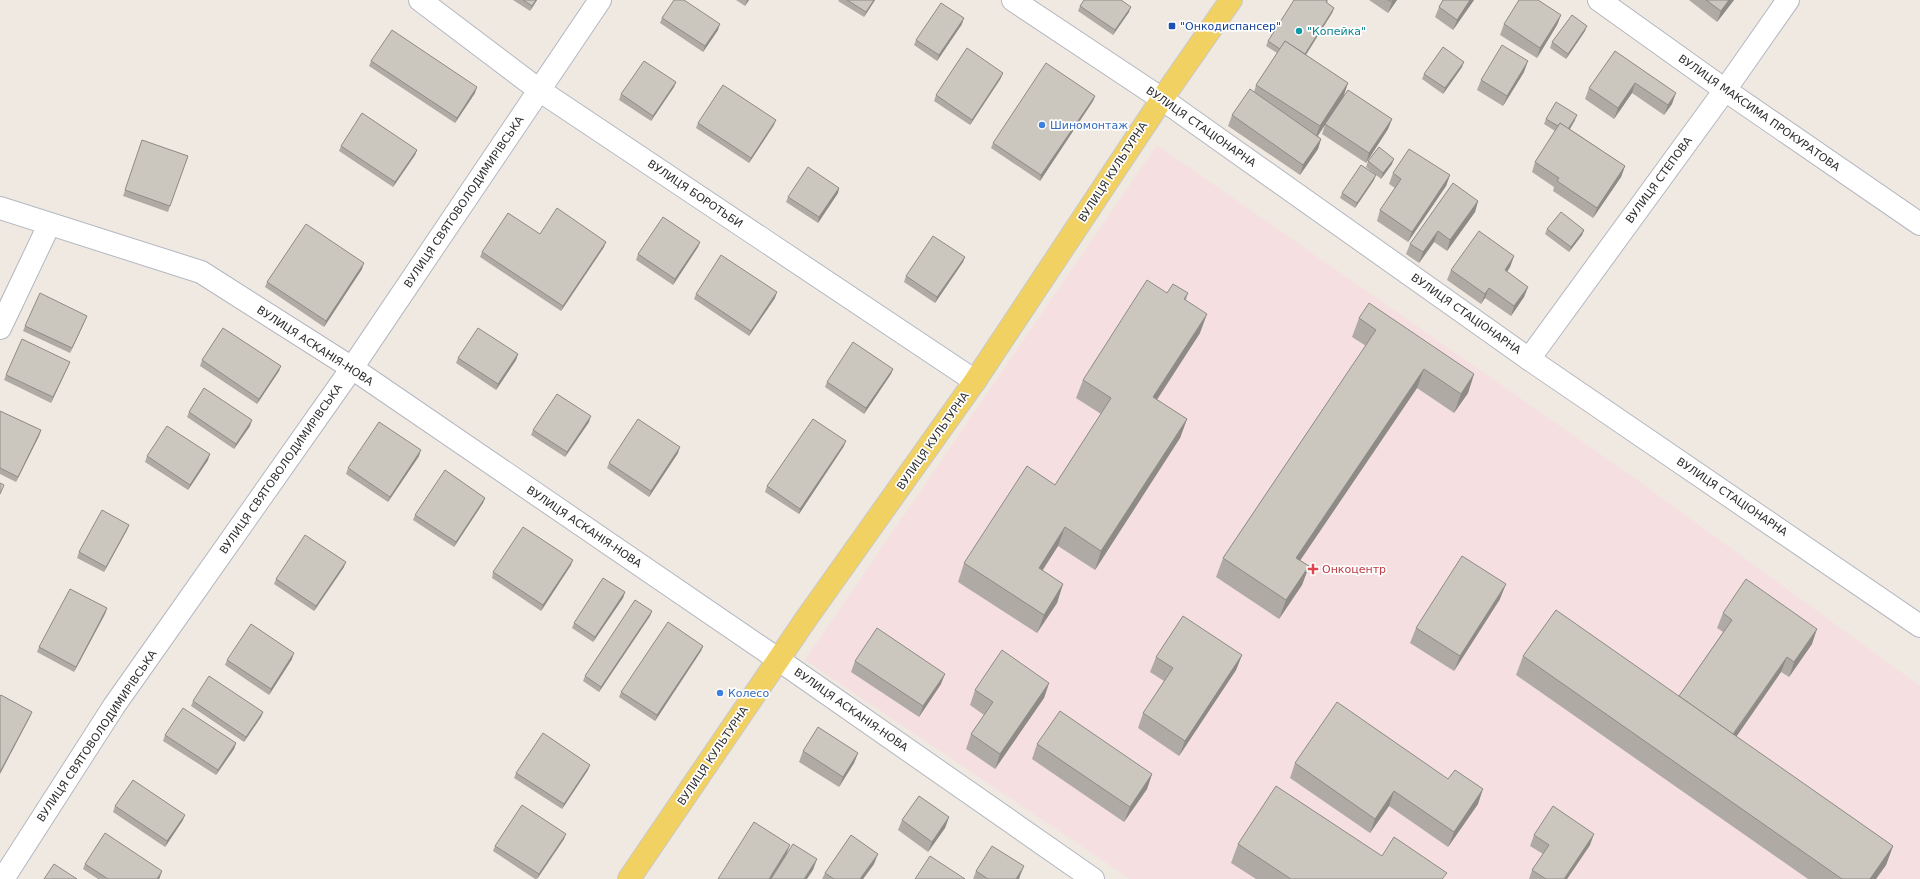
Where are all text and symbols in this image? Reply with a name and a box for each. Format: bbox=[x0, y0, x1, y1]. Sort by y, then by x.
place label: "Онкодиспансер" bbox=[1180, 20, 1281, 33]
marker: "Онкодиспансер" bbox=[1167, 21, 1177, 31]
place label: "Копейка" bbox=[1307, 25, 1366, 38]
marker: "Копейка" bbox=[1294, 26, 1304, 36]
street label: ВУЛИЦЯ МАКСИМА ПРОКУРАТОВА bbox=[1676, 52, 1843, 174]
street label: ВУЛИЦЯ СТАЦІОНАРНА bbox=[1144, 84, 1259, 170]
street label: ВУЛИЦЯ СВЯТОВОЛОДИМИРІВСЬКА bbox=[401, 113, 527, 290]
place label: Шиномонтаж bbox=[1050, 119, 1128, 132]
street label: ВУЛИЦЯ КУЛЬТУРНА bbox=[1076, 119, 1150, 224]
marker: Шиномонтаж bbox=[1037, 120, 1047, 130]
street label: ВУЛИЦЯ СТЕПОВА bbox=[1623, 134, 1695, 226]
street label: ВУЛИЦЯ БОРОТЬБИ bbox=[645, 157, 745, 231]
street label: ВУЛИЦЯ СТАЦІОНАРНА bbox=[1409, 271, 1524, 357]
street label: ВУЛИЦЯ АСКАНІЯ-НОВА bbox=[254, 303, 376, 389]
street label: ВУЛИЦЯ СВЯТОВОЛОДИМИРІВСЬКА bbox=[217, 381, 345, 556]
street label: ВУЛИЦЯ КУЛЬТУРНА bbox=[894, 389, 972, 492]
street label: ВУЛИЦЯ СТАЦІОНАРНА bbox=[1674, 455, 1790, 539]
street label: ВУЛИЦЯ АСКАНІЯ-НОВА bbox=[524, 484, 644, 571]
marker: Онкоцентр bbox=[1307, 563, 1319, 575]
place label: Онкоцентр bbox=[1322, 563, 1386, 576]
street label: ВУЛИЦЯ СВЯТОВОЛОДИМИРІВСЬКА bbox=[34, 647, 160, 824]
street label: ВУЛИЦЯ АСКАНІЯ-НОВА bbox=[792, 666, 911, 755]
place label: Колесо bbox=[728, 687, 769, 700]
marker: Колесо bbox=[715, 688, 725, 698]
street label: ВУЛИЦЯ КУЛЬТУРНА bbox=[675, 704, 751, 808]

